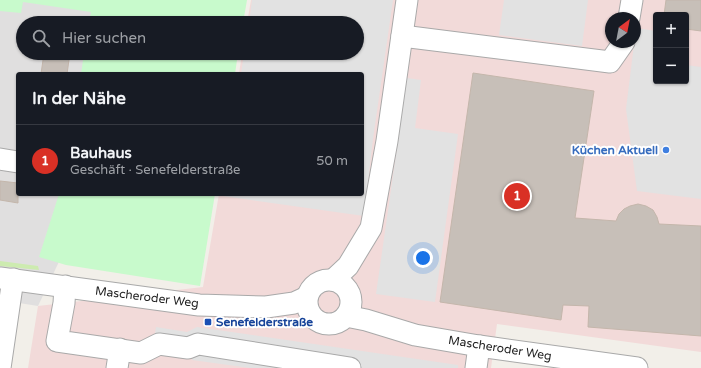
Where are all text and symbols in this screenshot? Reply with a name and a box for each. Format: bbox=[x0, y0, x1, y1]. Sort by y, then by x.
north arrow bbox=[605, 12, 641, 48]
map controls bbox=[653, 12, 689, 84]
button: + bbox=[653, 12, 689, 48]
search box bbox=[16, 16, 364, 60]
icon: search bbox=[30, 27, 52, 49]
text: Hier suchen bbox=[62, 29, 146, 47]
button: − bbox=[653, 48, 689, 84]
text: In der Nähe bbox=[32, 88, 126, 109]
place label: Küchen Aktuell bbox=[572, 143, 658, 157]
text: Bauhaus bbox=[70, 144, 132, 162]
marker: Küchen Aktuell bbox=[661, 145, 671, 155]
text: 1 bbox=[41, 153, 49, 169]
text: 50 m bbox=[316, 153, 348, 169]
text: Geschäft · Senefelderstraße bbox=[70, 162, 240, 178]
pin: 1 bbox=[504, 181, 530, 211]
your location bbox=[413, 248, 433, 268]
street label: Mascheroder Weg bbox=[94, 284, 200, 310]
place label: Senefelderstraße bbox=[216, 315, 313, 329]
marker: Senefelderstraße bbox=[203, 317, 213, 327]
street label: Mascheroder Weg bbox=[447, 333, 553, 363]

